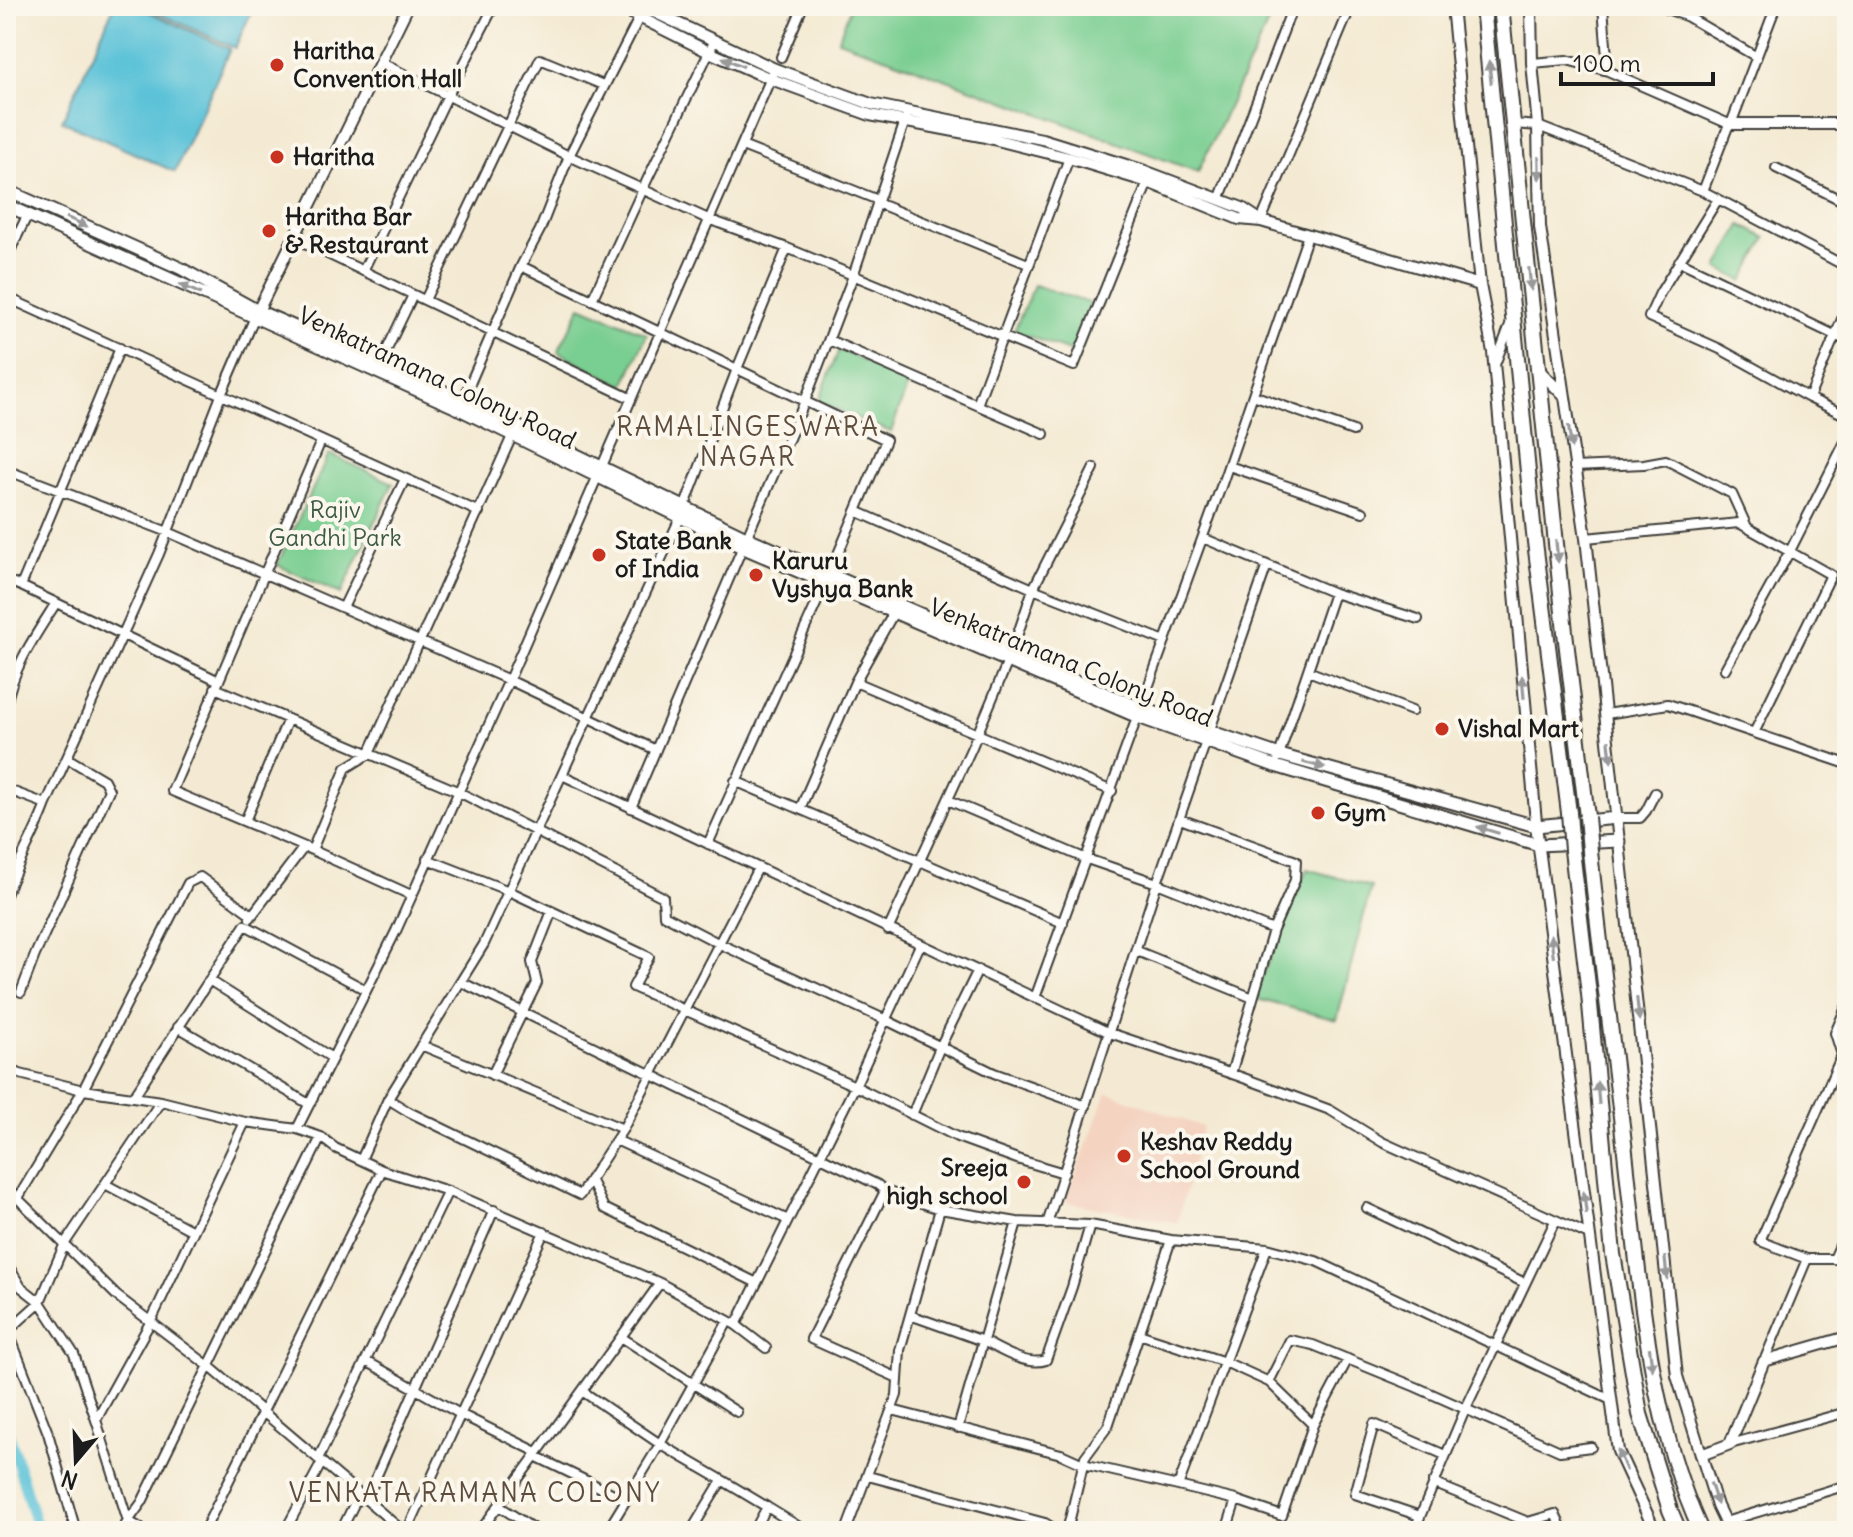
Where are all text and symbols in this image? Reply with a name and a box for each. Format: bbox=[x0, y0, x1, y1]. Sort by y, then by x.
place label: Haritha Convention Hall bbox=[293, 35, 462, 93]
scale bar bbox=[1561, 36, 1713, 86]
text: 100 m bbox=[1573, 48, 1641, 78]
marker: Haritha Convention Hall bbox=[268, 56, 286, 74]
one-way arrow bbox=[721, 56, 745, 69]
one-way arrow bbox=[1483, 59, 1496, 84]
place label: Haritha bbox=[293, 141, 375, 171]
marker: Haritha bbox=[268, 148, 286, 166]
one-way arrow bbox=[1533, 156, 1545, 181]
place label: Haritha Bar & Restaurant bbox=[285, 201, 429, 259]
one-way arrow bbox=[65, 215, 89, 229]
marker: Haritha Bar & Restaurant bbox=[260, 222, 278, 240]
one-way arrow bbox=[1523, 266, 1536, 291]
one-way arrow bbox=[178, 282, 202, 296]
street label: Venkatramana Colony Road bbox=[294, 299, 581, 455]
district label: RAMALINGESWARA NAGAR bbox=[616, 410, 880, 473]
one-way arrow bbox=[1564, 425, 1577, 450]
park label: Rajiv Gandhi Park bbox=[268, 494, 402, 552]
place label: State Bank of India bbox=[615, 525, 732, 583]
one-way arrow bbox=[1550, 539, 1563, 564]
place label: Karuru Vyshya Bank bbox=[772, 545, 913, 603]
marker: State Bank of India bbox=[590, 546, 608, 564]
marker: Karuru Vyshya Bank bbox=[747, 566, 765, 584]
street label: Venkatramana Colony Road bbox=[925, 591, 1218, 733]
one-way arrow bbox=[1517, 674, 1530, 699]
place label: Vishal Mart bbox=[1458, 713, 1580, 743]
marker: Vishal Mart bbox=[1433, 720, 1451, 738]
one-way arrow bbox=[1603, 739, 1616, 764]
one-way arrow bbox=[1301, 759, 1326, 771]
place label: Gym bbox=[1334, 797, 1386, 827]
marker: Gym bbox=[1309, 804, 1327, 822]
one-way arrow bbox=[1475, 823, 1499, 836]
one-way arrow bbox=[1545, 933, 1558, 958]
one-way arrow bbox=[1631, 997, 1644, 1022]
one-way arrow bbox=[1591, 1080, 1604, 1105]
place label: Keshav Reddy School Ground bbox=[1140, 1126, 1300, 1184]
marker: Keshav Reddy School Ground bbox=[1115, 1147, 1133, 1165]
place label: Sreeja high school bbox=[886, 1152, 1008, 1210]
marker: Sreeja high school bbox=[1015, 1173, 1033, 1191]
one-way arrow bbox=[1578, 1191, 1591, 1216]
one-way arrow bbox=[1659, 1256, 1672, 1281]
one-way arrow bbox=[1645, 1347, 1658, 1372]
north arrow bbox=[36, 1421, 116, 1501]
one-way arrow bbox=[1616, 1448, 1629, 1472]
text: N bbox=[58, 1464, 81, 1496]
district label: VENKATA RAMANA COLONY bbox=[289, 1476, 661, 1509]
one-way arrow bbox=[1708, 1482, 1720, 1506]

